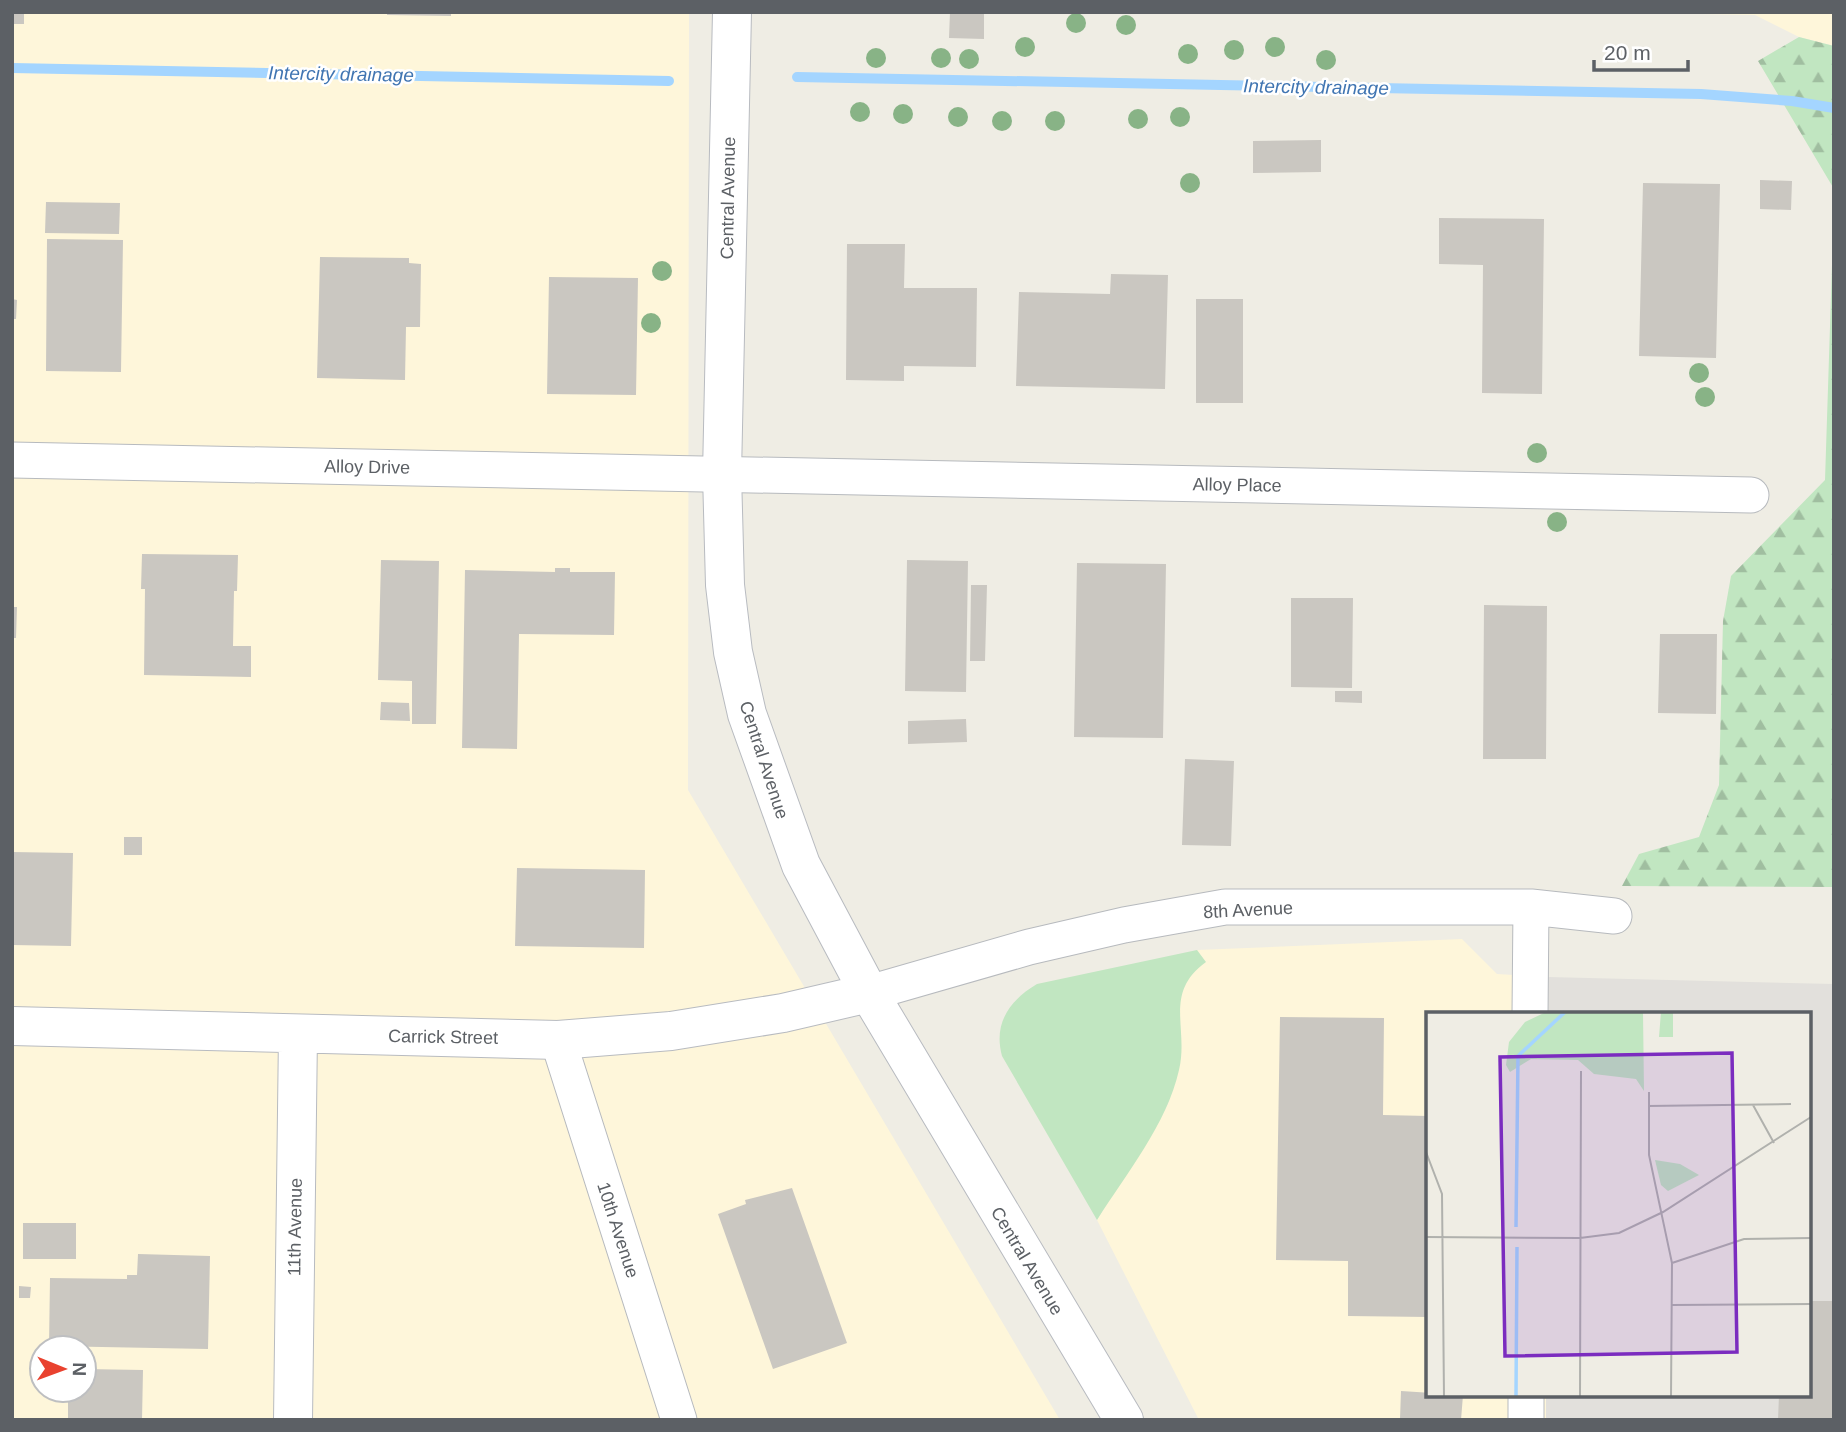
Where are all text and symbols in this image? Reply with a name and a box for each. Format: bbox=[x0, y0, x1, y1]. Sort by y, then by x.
scale bar bbox=[1594, 28, 1688, 72]
text: 20 m bbox=[1604, 41, 1651, 64]
water label: Intercity drainage bbox=[268, 62, 414, 86]
water label: Intercity drainage bbox=[1243, 75, 1389, 99]
street label: Central Avenue bbox=[717, 136, 739, 260]
street label: Alloy Drive bbox=[324, 456, 410, 478]
street label: Alloy Place bbox=[1192, 474, 1282, 496]
street label: Central Avenue bbox=[736, 699, 792, 821]
street label: 8th Avenue bbox=[1203, 898, 1293, 922]
inset map bbox=[1426, 1012, 1811, 1397]
street label: Carrick Street bbox=[388, 1026, 498, 1048]
street label: 11th Avenue bbox=[284, 1178, 306, 1276]
street label: 10th Avenue bbox=[593, 1179, 643, 1281]
street label: Central Avenue bbox=[987, 1203, 1067, 1319]
north arrow bbox=[28, 1334, 98, 1404]
text: N bbox=[69, 1362, 90, 1376]

